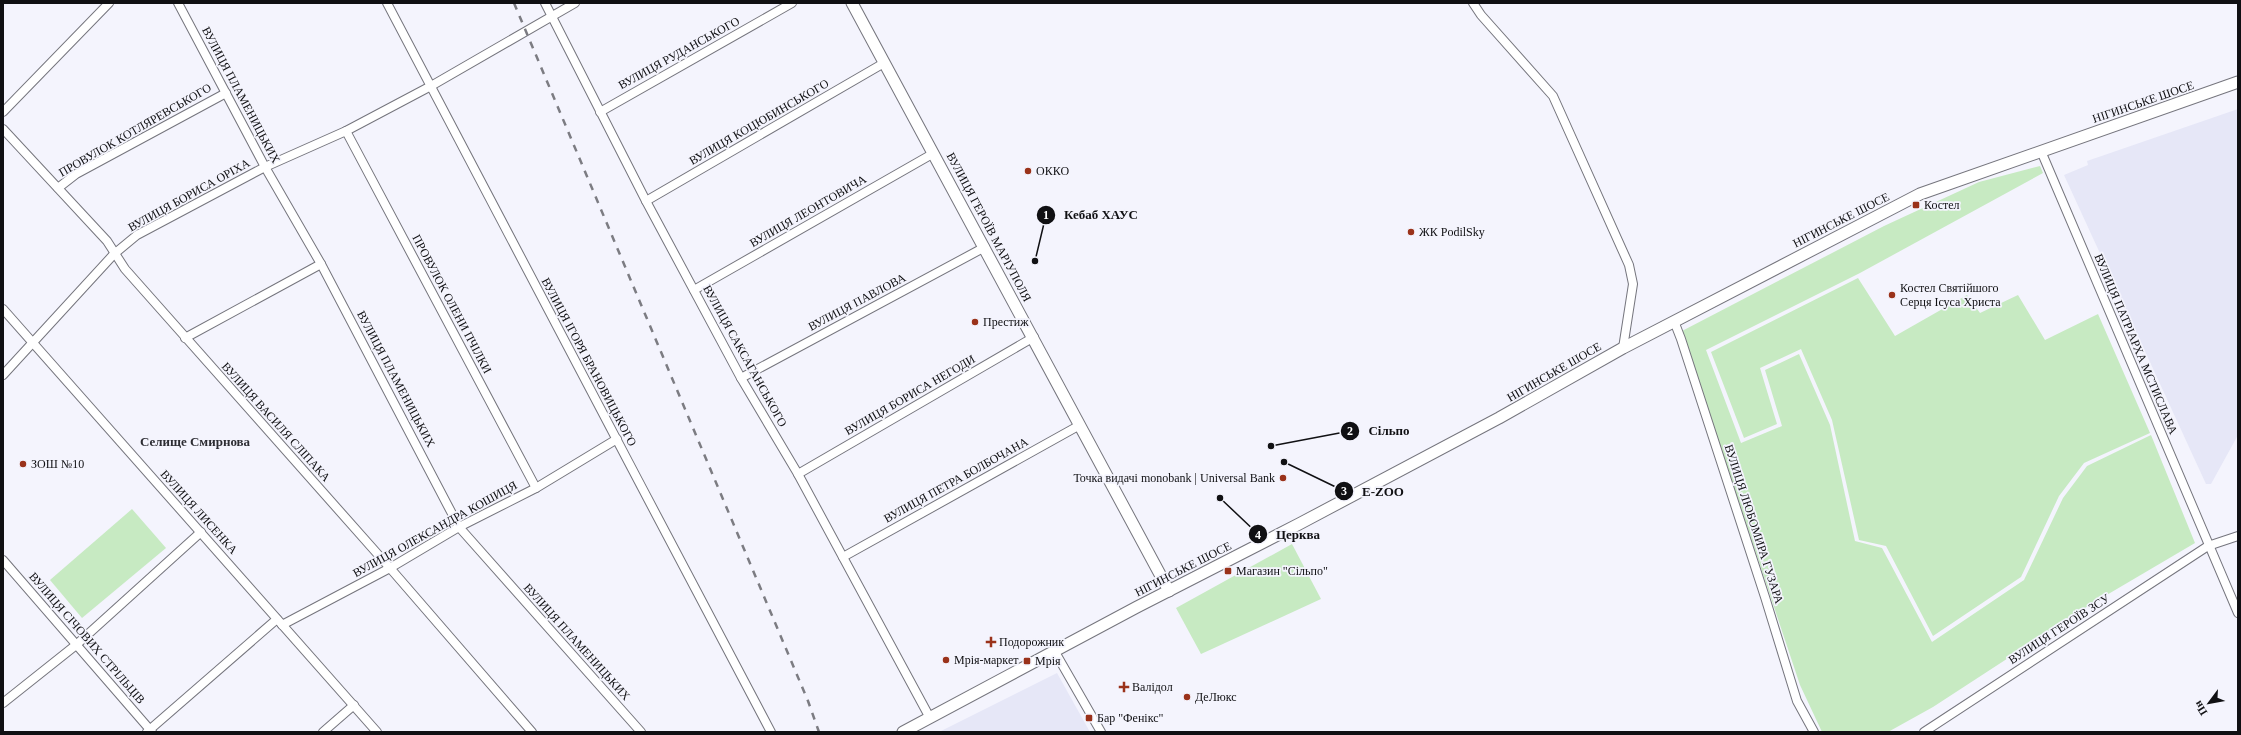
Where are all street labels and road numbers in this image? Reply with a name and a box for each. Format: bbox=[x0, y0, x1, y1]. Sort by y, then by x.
street label: ВУЛИЦЯ РУДАНСЬКОГО bbox=[616, 14, 742, 92]
street label: ВУЛИЦЯ ПЛАМЕНИЦЬКИХ bbox=[199, 24, 283, 166]
street label: ВУЛИЦЯ КОЦЮБИНСЬКОГО bbox=[687, 76, 832, 168]
street label: НІГИНСЬКЕ ШОСЕ bbox=[2090, 78, 2196, 126]
street label: ПРОВУЛОК КОТЛЯРЕВСЬКОГО bbox=[56, 80, 214, 180]
street label: ВУЛИЦЯ ГЕРОЇВ МАРІУПОЛЯ bbox=[944, 150, 1034, 304]
street label: ВУЛИЦЯ БОРИСА ОРІХА bbox=[126, 155, 253, 234]
street label: ВУЛИЦЯ ЛЕОНТОВИЧА bbox=[747, 172, 869, 250]
street label: НІГИНСЬКЕ ШОСЕ bbox=[1790, 190, 1892, 250]
street label: ПРОВУЛОК ОЛЕНИ ПЧІЛКИ bbox=[409, 232, 495, 376]
street label: ВУЛИЦЯ ПАТРІАРХА МСТИСЛАВА bbox=[2091, 252, 2181, 437]
street label: ВУЛИЦЯ ПАВЛОВА bbox=[806, 270, 908, 334]
street label: ВУЛИЦЯ ІГОРЯ БРАНОВИЦЬКОГО bbox=[538, 275, 640, 449]
street label: ВУЛИЦЯ САКСАГАНСЬКОГО bbox=[700, 283, 790, 430]
street label: ВУЛИЦЯ ПЛАМЕНИЦЬКИХ bbox=[354, 308, 438, 450]
street label: НІГИНСЬКЕ ШОСЕ bbox=[1504, 339, 1604, 405]
street label: ВУЛИЦЯ БОРИСА НЕГОДИ bbox=[842, 352, 978, 438]
street label: ВУЛИЦЯ ВАСИЛЯ СЛІПАКА bbox=[219, 359, 333, 485]
street label: ВУЛИЦЯ ПЕТРА БОЛБОЧАНА bbox=[881, 434, 1031, 526]
street label: ВУЛИЦЯ ЛЮБОМИРА ГУЗАРА bbox=[1722, 443, 1786, 606]
street label: ВУЛИЦЯ ЛИСЕНКА bbox=[158, 467, 241, 557]
street label: ВУЛИЦЯ ОЛЕКСАНДРА КОШИЦЯ bbox=[351, 478, 519, 580]
street label: НІГИНСЬКЕ ШОСЕ bbox=[1132, 539, 1234, 599]
street label: ВУЛИЦЯ СІЧОВИХ СТРІЛЬЦІВ bbox=[26, 570, 148, 706]
street label: ВУЛИЦЯ ПЛАМЕНИЦЬКИХ bbox=[521, 581, 633, 704]
street label: ВУЛИЦЯ ГЕРОЇВ ЗСУ bbox=[2006, 591, 2113, 667]

